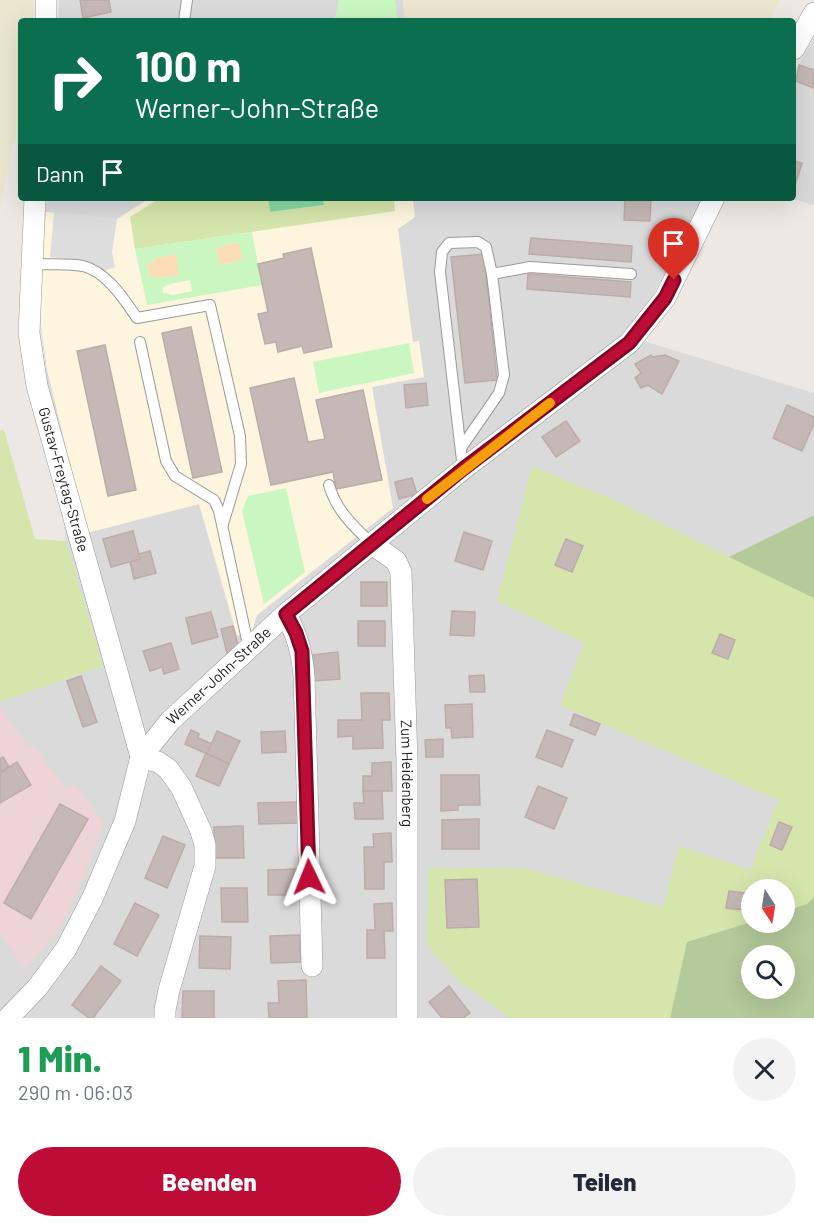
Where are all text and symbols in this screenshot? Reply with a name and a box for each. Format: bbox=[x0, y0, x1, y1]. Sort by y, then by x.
text: 100 m bbox=[135, 40, 241, 90]
icon: right bbox=[36, 42, 114, 120]
text: Werner-John-Straße bbox=[135, 91, 379, 123]
icon: arrive bbox=[96, 156, 129, 189]
text: Dann bbox=[36, 160, 84, 186]
pin bbox=[648, 218, 699, 280]
icon: arrive bbox=[657, 227, 690, 260]
street label: Gustav-Freytag-Straße bbox=[35, 405, 93, 554]
street label: Werner-John-Straße bbox=[162, 623, 274, 728]
street label: Zum Heidenberg bbox=[398, 720, 417, 827]
position arrow bbox=[277, 845, 341, 909]
north arrow bbox=[741, 879, 795, 933]
map controls bbox=[741, 879, 795, 999]
button: search bbox=[741, 945, 795, 999]
text: 1 Min. bbox=[18, 1036, 102, 1079]
button: close bbox=[733, 1038, 796, 1101]
text: 290 m · 06:03 bbox=[18, 1080, 133, 1104]
button: Beenden bbox=[18, 1147, 401, 1216]
button: Teilen bbox=[413, 1147, 796, 1216]

